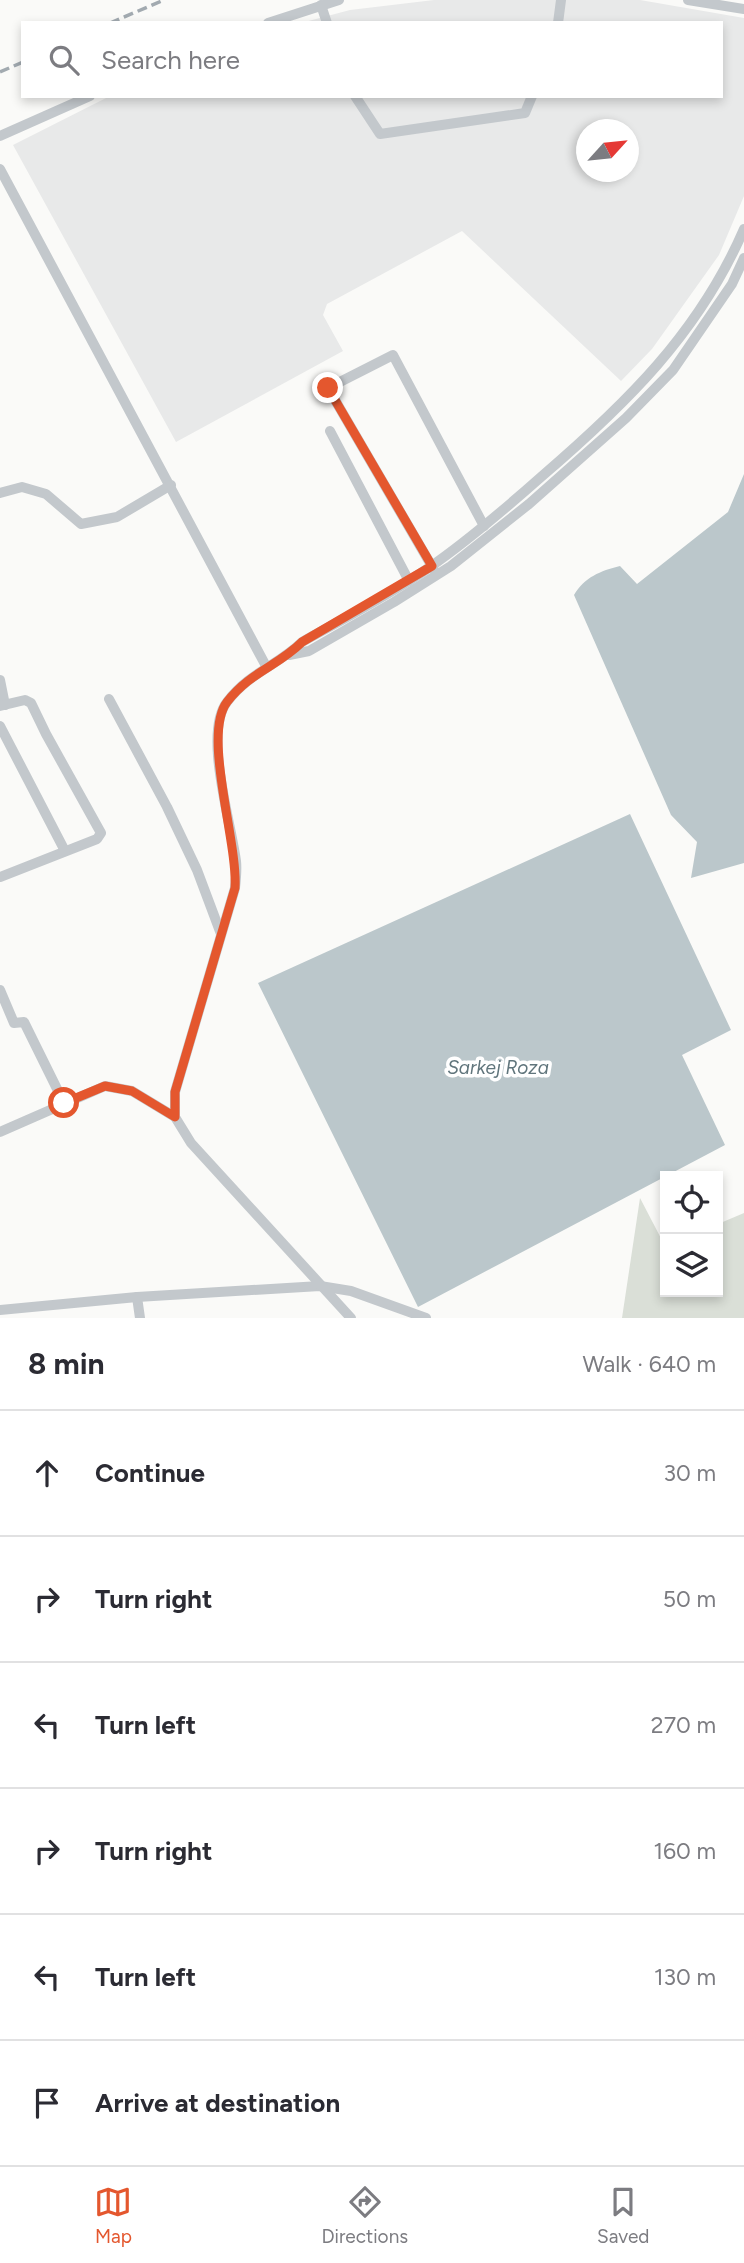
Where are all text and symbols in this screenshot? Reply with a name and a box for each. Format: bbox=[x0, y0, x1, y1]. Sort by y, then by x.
search box bbox=[21, 21, 723, 98]
icon: search bbox=[45, 41, 83, 79]
text: Search here bbox=[101, 44, 240, 76]
north arrow bbox=[576, 119, 639, 182]
route end bbox=[312, 372, 343, 403]
water label: Sarkej Roza bbox=[447, 1056, 549, 1079]
route start bbox=[48, 1087, 79, 1118]
map controls bbox=[660, 1171, 723, 1297]
button: locate bbox=[660, 1171, 723, 1234]
button: layers bbox=[660, 1234, 723, 1297]
text: 8 min bbox=[28, 1345, 105, 1382]
text: Walk · 640 m bbox=[582, 1350, 716, 1378]
icon: ahead bbox=[28, 1454, 66, 1492]
text: Continue bbox=[95, 1457, 205, 1489]
text: 30 m bbox=[663, 1459, 716, 1487]
icon: right bbox=[28, 1580, 66, 1618]
text: Turn right bbox=[95, 1583, 212, 1615]
text: 50 m bbox=[663, 1585, 716, 1613]
icon: left bbox=[28, 1706, 66, 1744]
text: Turn left bbox=[95, 1709, 196, 1741]
text: 270 m bbox=[651, 1711, 716, 1739]
icon: right bbox=[28, 1832, 66, 1870]
text: Turn right bbox=[95, 1835, 212, 1867]
text: 160 m bbox=[653, 1837, 716, 1865]
icon: left bbox=[28, 1958, 66, 1996]
text: Turn left bbox=[95, 1961, 196, 1993]
text: 130 m bbox=[654, 1963, 716, 1991]
icon: arrive bbox=[28, 2084, 66, 2122]
text: Arrive at destination bbox=[95, 2087, 340, 2119]
tab: Map bbox=[94, 2183, 132, 2248]
tab: Directions bbox=[321, 2183, 408, 2248]
tab: Saved bbox=[597, 2183, 649, 2248]

